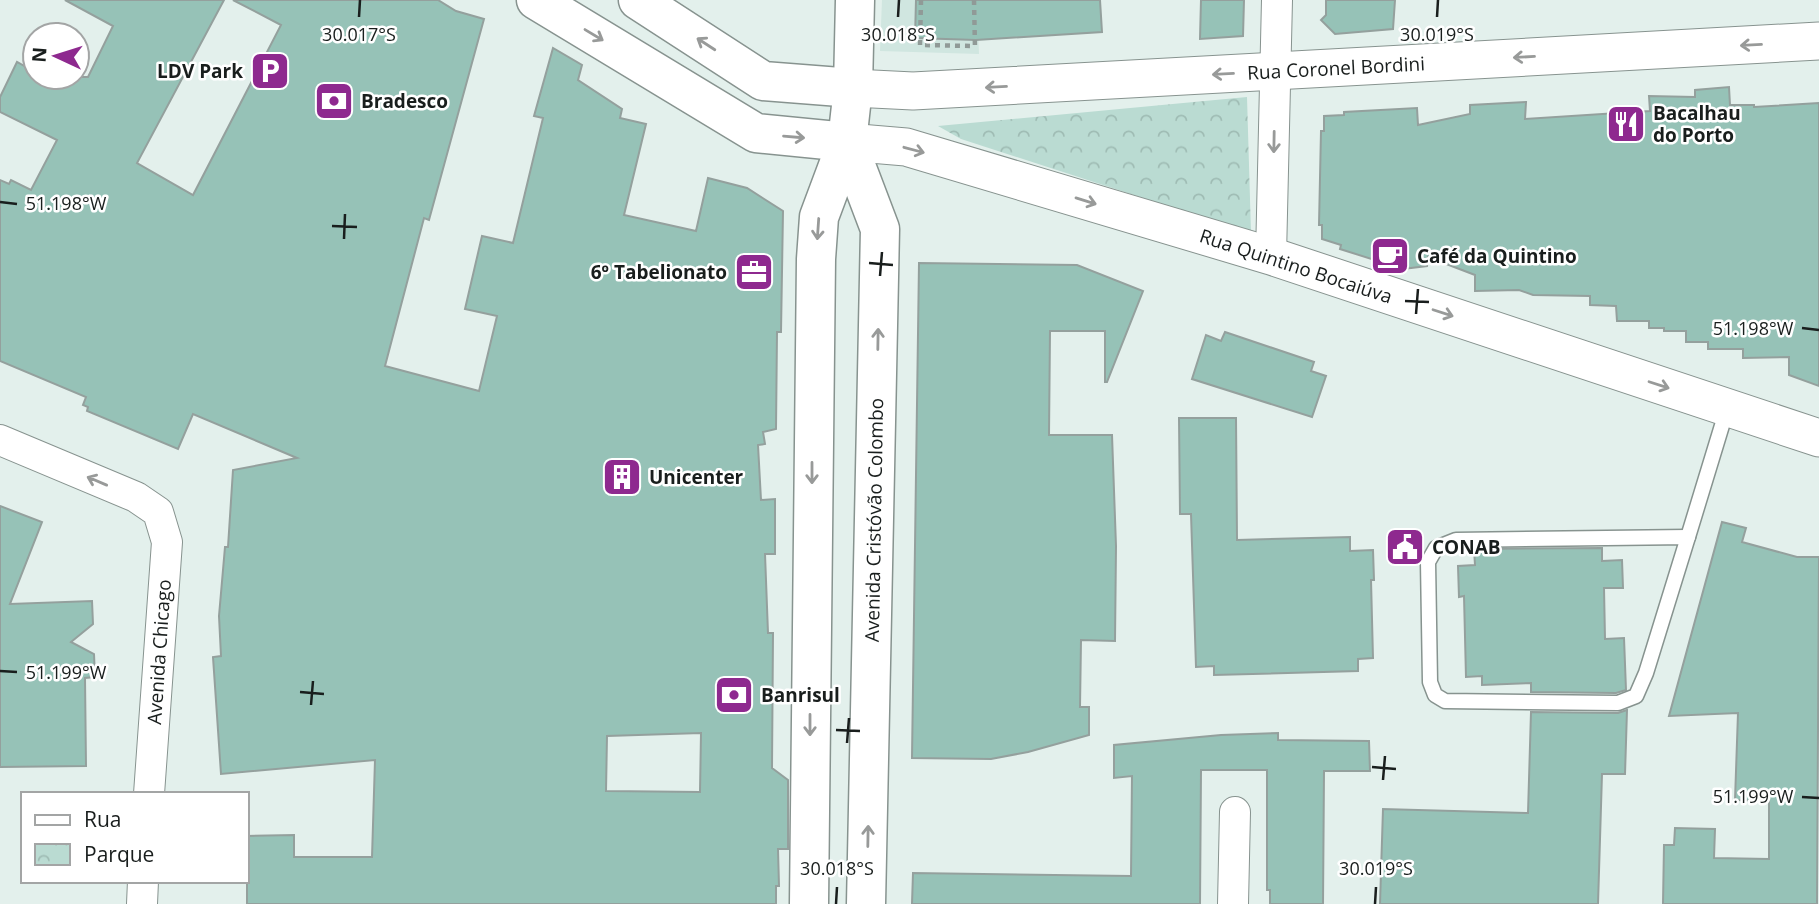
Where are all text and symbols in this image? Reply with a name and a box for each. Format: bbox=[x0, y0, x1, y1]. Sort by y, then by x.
north arrow bbox=[21, 21, 91, 91]
text: 30.017°S bbox=[322, 22, 396, 46]
text: 30.018°S bbox=[861, 22, 935, 46]
text: 30.019°S bbox=[1400, 22, 1474, 46]
one-way arrow bbox=[584, 29, 604, 43]
one-way arrow bbox=[697, 37, 716, 52]
one-way arrow bbox=[1740, 38, 1763, 51]
text: N bbox=[26, 46, 53, 63]
parking icon: LDV Park bbox=[249, 50, 291, 92]
street label: Rua Coronel Bordini bbox=[1247, 50, 1425, 86]
one-way arrow bbox=[1512, 51, 1535, 64]
place label: LDV Park bbox=[157, 58, 243, 84]
one-way arrow bbox=[1212, 68, 1235, 81]
bank icon: Bradesco bbox=[313, 80, 355, 122]
one-way arrow bbox=[985, 80, 1008, 93]
place label: Bradesco bbox=[361, 88, 448, 114]
place label: Bacalhau do Porto bbox=[1653, 100, 1741, 148]
restaurant icon: Bacalhau do Porto bbox=[1605, 103, 1647, 145]
one-way arrow bbox=[1267, 130, 1281, 153]
one-way arrow bbox=[783, 131, 805, 144]
one-way arrow bbox=[902, 144, 925, 157]
text: 51.198°W bbox=[26, 191, 107, 215]
one-way arrow bbox=[1075, 195, 1097, 208]
one-way arrow bbox=[811, 218, 824, 240]
street label: Rua Quintino Bocaiúva bbox=[1196, 223, 1396, 309]
cafe icon: Café da Quintino bbox=[1369, 235, 1411, 277]
place label: Café da Quintino bbox=[1417, 243, 1577, 269]
office icon: 6º Tabelionato bbox=[733, 251, 775, 293]
place label: 6º Tabelionato bbox=[591, 259, 727, 285]
one-way arrow bbox=[1432, 308, 1454, 320]
text: 51.198°W bbox=[1713, 316, 1794, 340]
one-way arrow bbox=[871, 328, 884, 351]
one-way arrow bbox=[1648, 379, 1670, 392]
street label: Avenida Cristóvão Colombo bbox=[859, 398, 889, 642]
building icon: Unicenter bbox=[601, 456, 643, 498]
one-way arrow bbox=[805, 462, 819, 485]
place label: Unicenter bbox=[649, 464, 744, 490]
one-way arrow bbox=[87, 474, 108, 487]
public building icon: CONAB bbox=[1384, 526, 1426, 568]
place label: CONAB bbox=[1432, 534, 1501, 560]
street label: Avenida Chicago bbox=[141, 578, 177, 726]
text: 51.199°W bbox=[26, 660, 107, 684]
bank icon: Banrisul bbox=[713, 674, 755, 716]
place label: Banrisul bbox=[761, 682, 840, 708]
one-way arrow bbox=[803, 714, 817, 737]
text: 51.199°W bbox=[1713, 784, 1794, 808]
legend bbox=[21, 792, 248, 883]
text: Rua bbox=[84, 805, 122, 833]
one-way arrow bbox=[861, 825, 875, 848]
text: Parque bbox=[84, 840, 154, 868]
text: 30.018°S bbox=[800, 856, 874, 880]
text: 30.019°S bbox=[1339, 856, 1413, 880]

